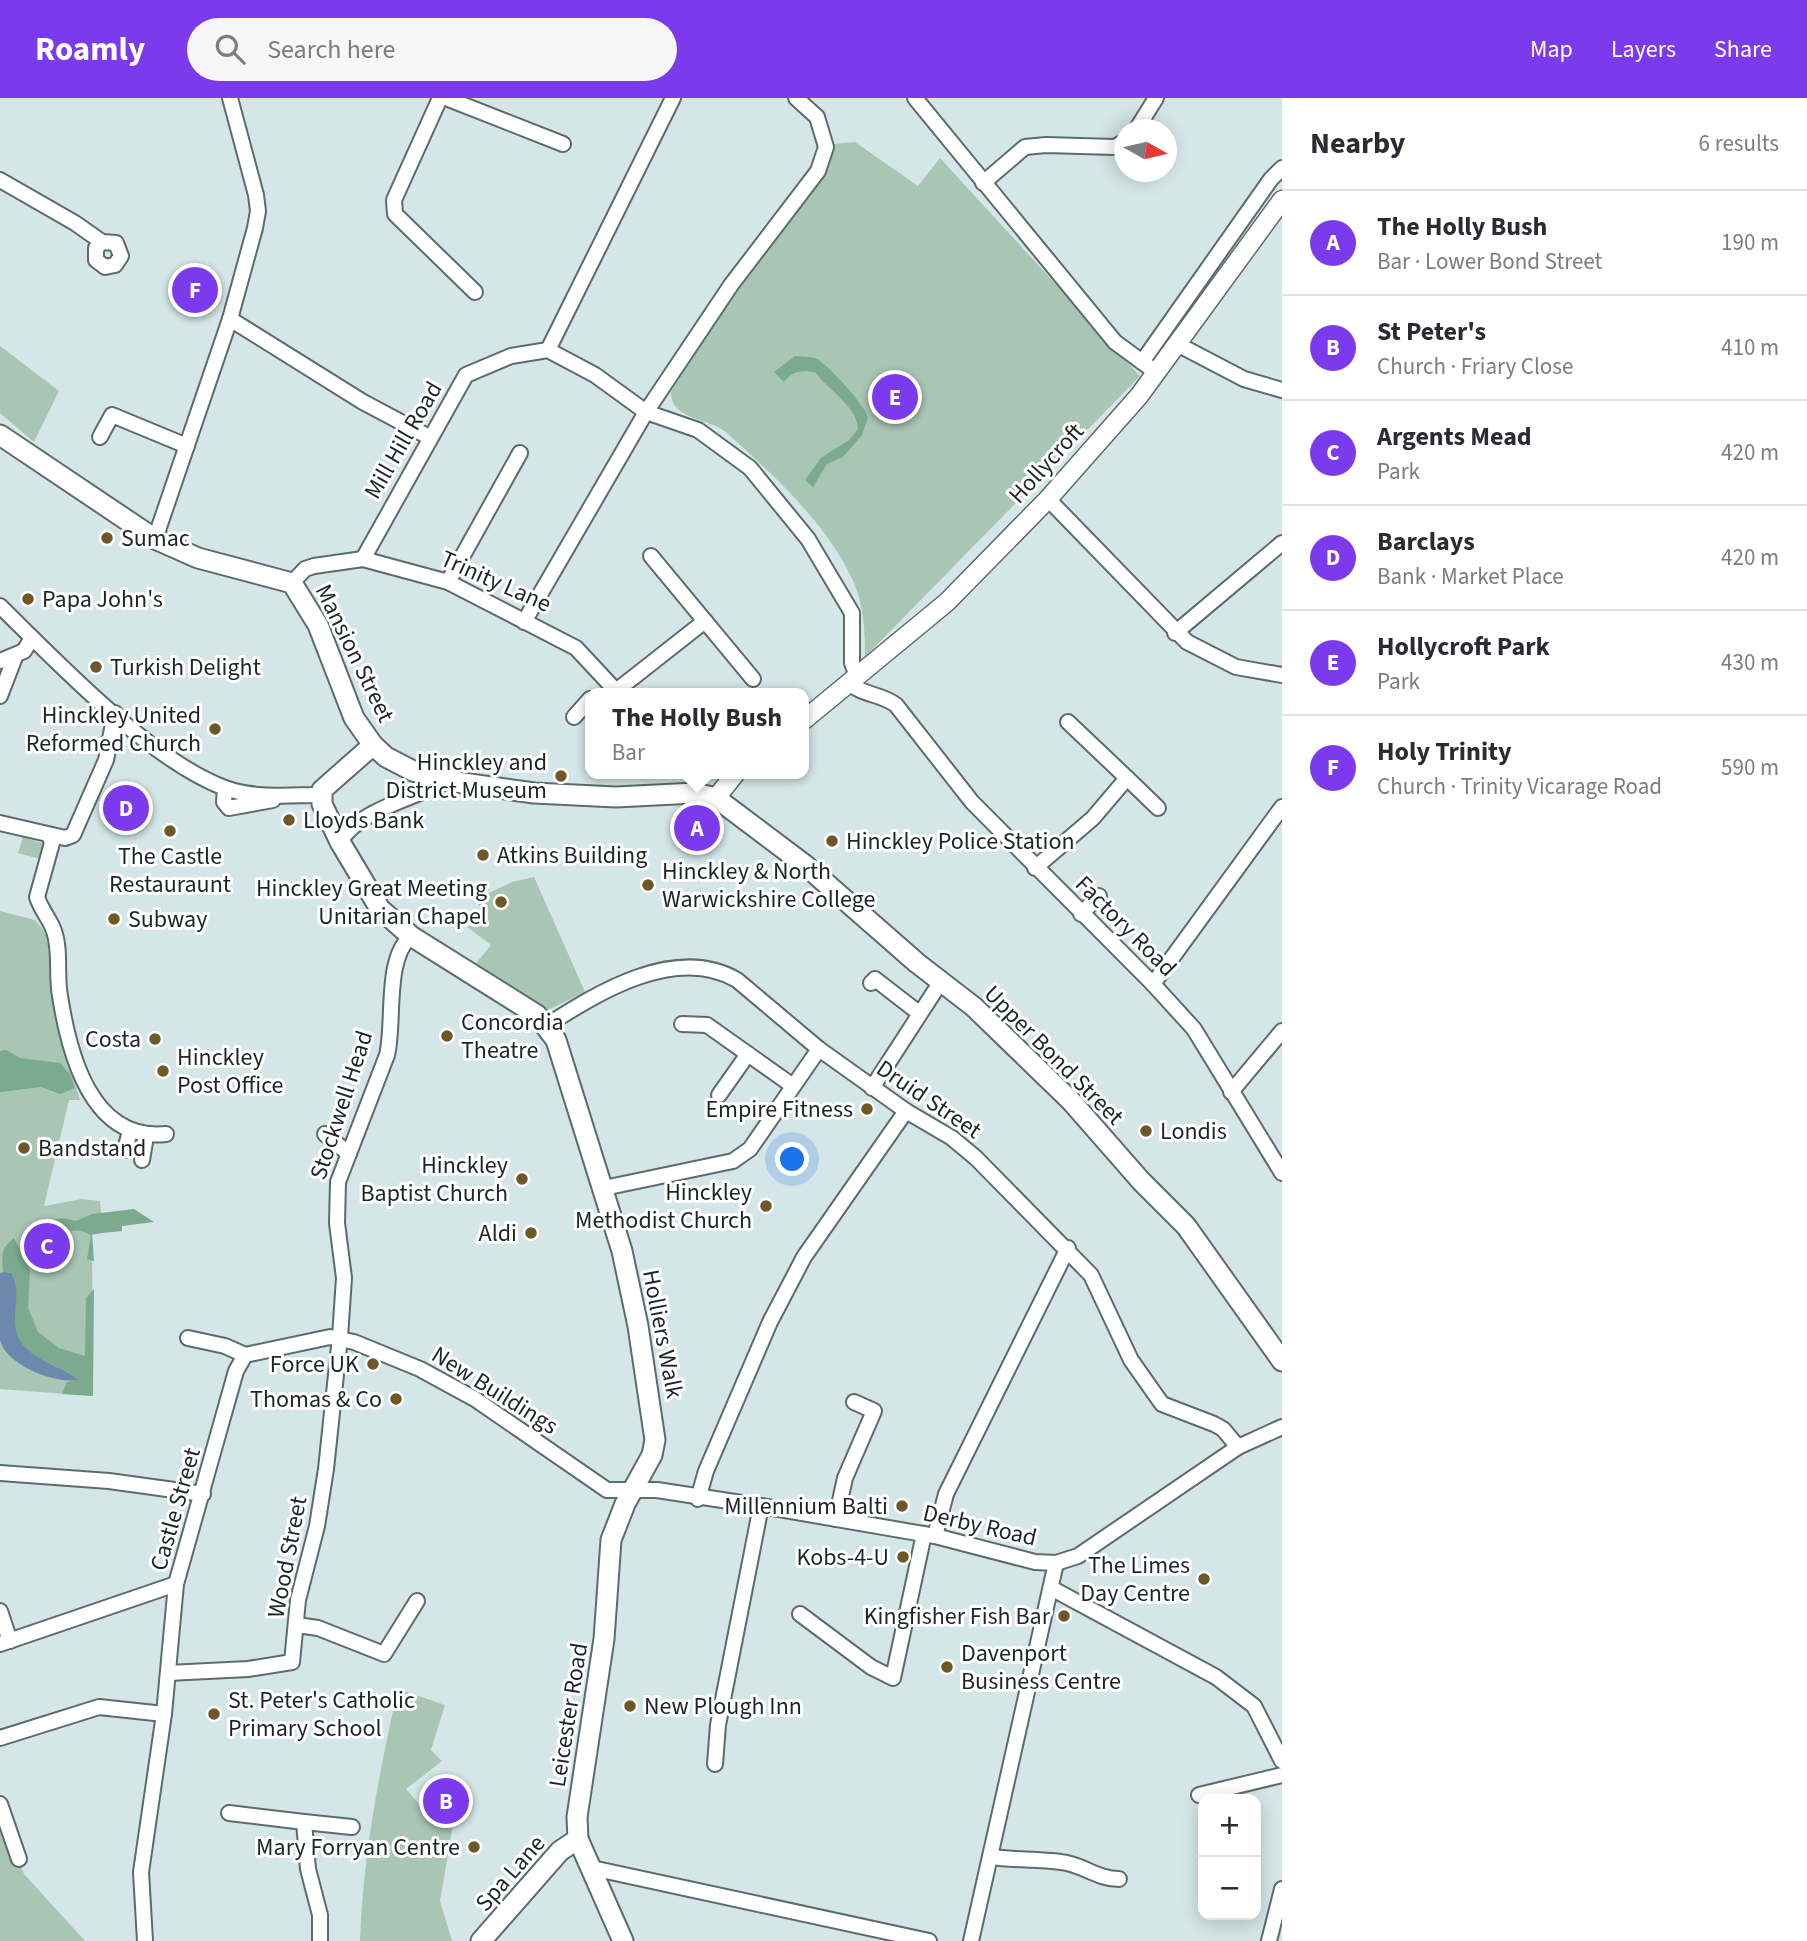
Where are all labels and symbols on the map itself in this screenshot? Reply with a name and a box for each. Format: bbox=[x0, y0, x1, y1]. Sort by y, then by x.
north arrow bbox=[1114, 119, 1177, 182]
pin: F bbox=[172, 264, 218, 316]
pin: E bbox=[872, 371, 918, 423]
street label: Mill Hill Road bbox=[356, 375, 451, 506]
street label: Hollycroft bbox=[1000, 415, 1092, 512]
place label: Sumac bbox=[121, 521, 190, 556]
marker: Sumac bbox=[99, 530, 115, 546]
street label: Trinity Lane bbox=[435, 541, 557, 621]
street label: Mansion Street bbox=[306, 578, 403, 728]
place label: Papa John's bbox=[42, 582, 163, 617]
marker: Papa John's bbox=[20, 591, 36, 607]
place label: Turkish Delight bbox=[110, 650, 261, 685]
marker: Turkish Delight bbox=[88, 659, 104, 675]
place label: Hinckley United Reformed Church bbox=[26, 698, 201, 761]
marker: Hinckley United Reformed Church bbox=[207, 721, 223, 737]
place label: Hinckley and District Museum bbox=[385, 745, 547, 808]
marker: Hinckley and District Museum bbox=[553, 768, 569, 784]
pin: D bbox=[103, 782, 149, 834]
pin: A bbox=[674, 802, 720, 854]
place label: Lloyds Bank bbox=[303, 803, 424, 838]
marker: Lloyds Bank bbox=[281, 812, 297, 828]
marker: The Castle Restauraunt bbox=[162, 823, 178, 839]
place label: Hinckley Police Station bbox=[846, 824, 1075, 859]
marker: Hinckley Police Station bbox=[824, 833, 840, 849]
place label: Atkins Building bbox=[497, 838, 647, 873]
place label: The Castle Restauraunt bbox=[109, 839, 231, 902]
marker: Atkins Building bbox=[475, 847, 491, 863]
place label: Hinckley & North Warwickshire College bbox=[662, 854, 875, 917]
street label: Factory Road bbox=[1067, 868, 1184, 985]
place label: Hinckley Great Meeting Unitarian Chapel bbox=[256, 871, 487, 934]
marker: Hinckley & North Warwickshire College bbox=[640, 877, 656, 893]
marker: Hinckley Great Meeting Unitarian Chapel bbox=[493, 894, 509, 910]
place label: Subway bbox=[128, 902, 207, 937]
marker: Subway bbox=[106, 911, 122, 927]
street label: Upper Bond Street bbox=[976, 977, 1132, 1133]
place label: Concordia Theatre bbox=[461, 1005, 564, 1068]
place label: Costa bbox=[85, 1022, 141, 1057]
street label: Stockwell Head bbox=[301, 1026, 382, 1184]
marker: Concordia Theatre bbox=[439, 1028, 455, 1044]
marker: Costa bbox=[147, 1031, 163, 1047]
place label: Hinckley Post Office bbox=[177, 1040, 283, 1103]
street label: Druid Street bbox=[869, 1051, 988, 1148]
marker: Hinckley Post Office bbox=[155, 1063, 171, 1079]
place label: Empire Fitness bbox=[705, 1092, 853, 1127]
marker: Empire Fitness bbox=[859, 1101, 875, 1117]
place label: Londis bbox=[1160, 1114, 1227, 1149]
marker: Londis bbox=[1138, 1123, 1154, 1139]
place label: Bandstand bbox=[38, 1131, 146, 1166]
marker: Bandstand bbox=[16, 1140, 32, 1156]
your location bbox=[775, 1142, 809, 1176]
place label: Hinckley Baptist Church bbox=[360, 1148, 508, 1211]
marker: Hinckley Baptist Church bbox=[514, 1171, 530, 1187]
place label: Hinckley Methodist Church bbox=[575, 1175, 752, 1238]
marker: Hinckley Methodist Church bbox=[758, 1198, 774, 1214]
place label: Aldi bbox=[479, 1216, 517, 1251]
pin: C bbox=[24, 1220, 70, 1272]
marker: Aldi bbox=[523, 1225, 539, 1241]
street label: Holliers Walk bbox=[633, 1267, 692, 1402]
street label: New Buildings bbox=[425, 1338, 565, 1443]
place label: Force UK bbox=[270, 1347, 359, 1382]
marker: Force UK bbox=[365, 1356, 381, 1372]
place label: Thomas & Co bbox=[250, 1382, 382, 1417]
marker: Thomas & Co bbox=[388, 1391, 404, 1407]
street label: Castle Street bbox=[141, 1444, 210, 1575]
place label: Millennium Balti bbox=[724, 1489, 888, 1524]
street label: Wood Street bbox=[259, 1493, 316, 1621]
street label: Derby Road bbox=[920, 1495, 1040, 1556]
marker: Millennium Balti bbox=[894, 1498, 910, 1514]
place label: Kobs-4-U bbox=[796, 1540, 889, 1575]
place label: The Limes Day Centre bbox=[1080, 1548, 1190, 1611]
marker: Kobs-4-U bbox=[895, 1549, 911, 1565]
marker: The Limes Day Centre bbox=[1196, 1571, 1212, 1587]
place label: Kingfisher Fish Bar bbox=[864, 1599, 1051, 1634]
marker: Kingfisher Fish Bar bbox=[1056, 1608, 1072, 1624]
place label: Davenport Business Centre bbox=[961, 1636, 1121, 1699]
street label: Leicester Road bbox=[540, 1641, 597, 1790]
marker: Davenport Business Centre bbox=[939, 1659, 955, 1675]
place label: St. Peter's Catholic Primary School bbox=[228, 1683, 415, 1746]
place label: New Plough Inn bbox=[644, 1689, 802, 1724]
marker: New Plough Inn bbox=[622, 1698, 638, 1714]
marker: St. Peter's Catholic Primary School bbox=[206, 1706, 222, 1722]
pin: B bbox=[423, 1775, 469, 1827]
street label: Spa Lane bbox=[467, 1827, 554, 1919]
place label: Mary Forryan Centre bbox=[256, 1830, 460, 1865]
marker: Mary Forryan Centre bbox=[466, 1839, 482, 1855]

